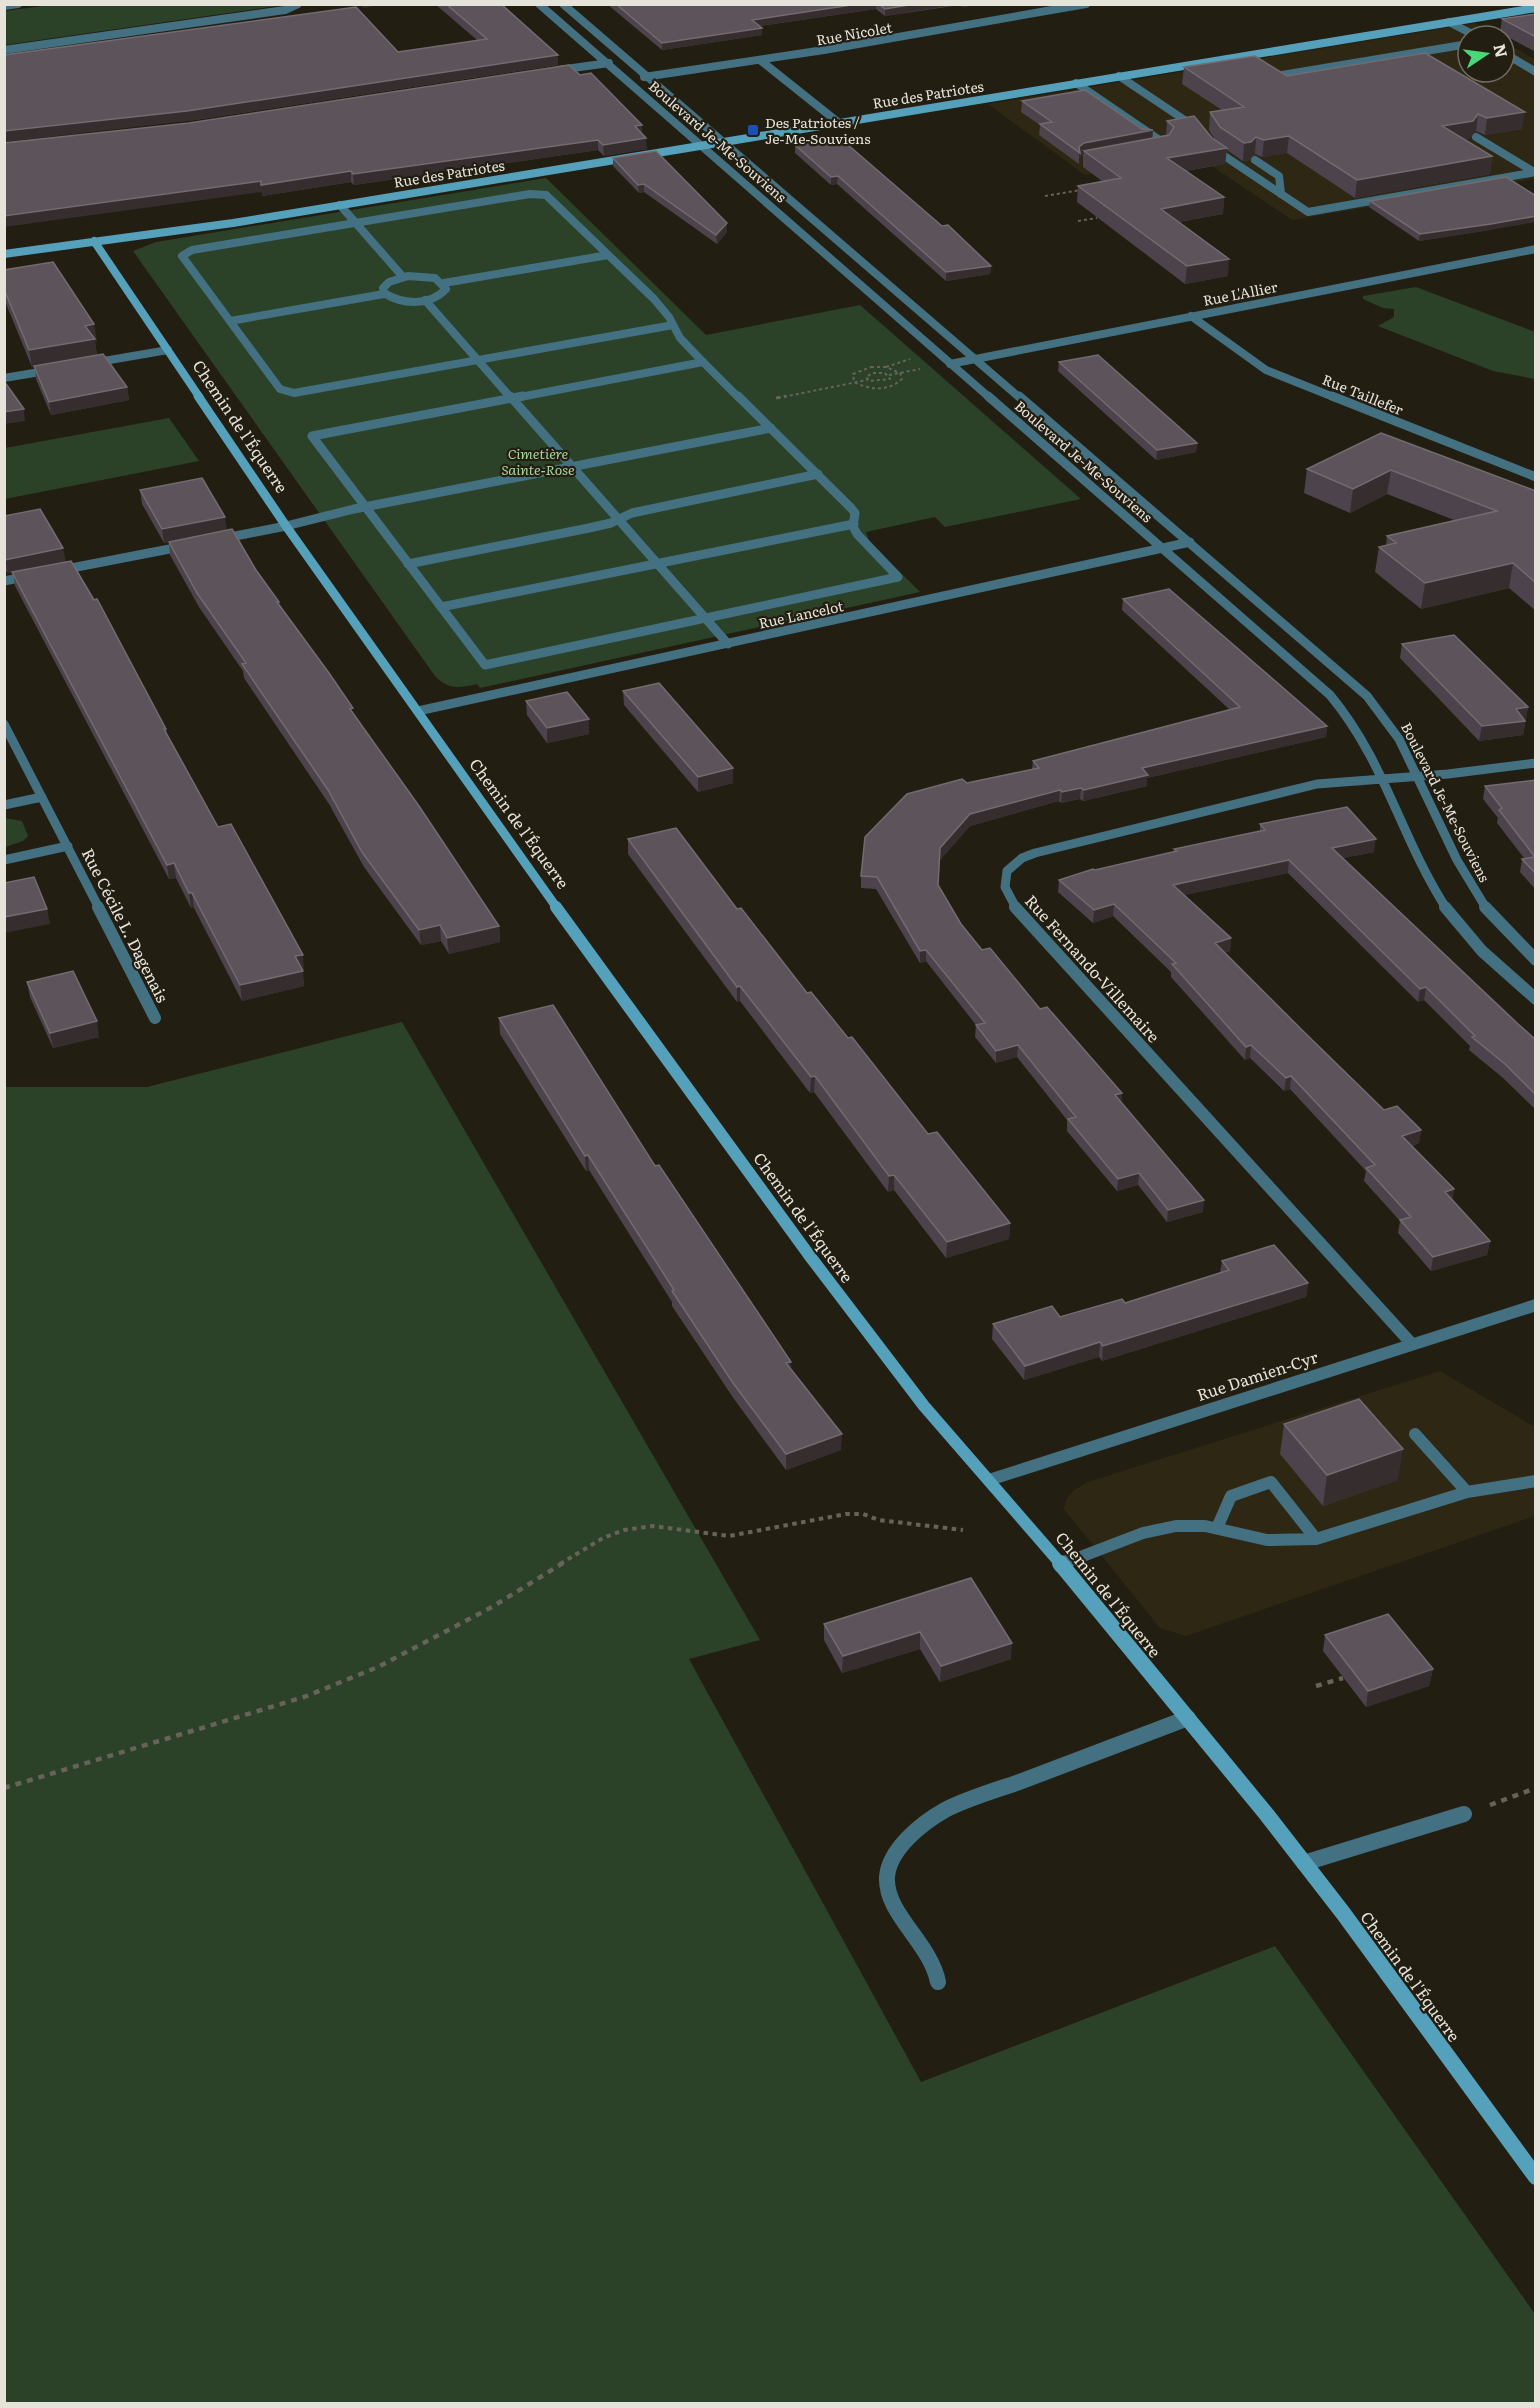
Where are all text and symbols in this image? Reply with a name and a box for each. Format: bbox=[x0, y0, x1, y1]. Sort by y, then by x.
street label: Rue Nicolet bbox=[815, 16, 894, 49]
north arrow bbox=[1456, 24, 1516, 84]
text: N bbox=[1488, 41, 1515, 60]
street label: Boulevard Je-Me-Souviens bbox=[645, 75, 791, 207]
street label: Rue des Patriotes bbox=[871, 75, 985, 113]
place label: Des Patriotes / Je-Me-Souviens bbox=[765, 112, 871, 148]
marker: Des Patriotes / Je-Me-Souviens bbox=[746, 123, 760, 137]
street label: Rue des Patriotes bbox=[392, 154, 506, 192]
street label: Rue L'Allier bbox=[1201, 276, 1279, 310]
street label: Chemin de l'Équerre bbox=[188, 355, 294, 497]
street label: Rue Taillefer bbox=[1320, 369, 1407, 419]
street label: Boulevard Je-Me-Souviens bbox=[1011, 395, 1157, 527]
park label: Cimetière Sainte-Rose bbox=[501, 443, 575, 479]
street label: Rue Lancelot bbox=[757, 595, 846, 633]
street label: Boulevard Je-Me-Souviens bbox=[1397, 719, 1495, 885]
street label: Chemin de l'Équerre bbox=[465, 753, 575, 893]
street label: Rue Cécile L. Dagenais bbox=[77, 844, 175, 1006]
street label: Rue Fernando-Villemaire bbox=[1020, 889, 1166, 1047]
street label: Chemin de l'Équerre bbox=[749, 1147, 859, 1287]
street label: Rue Damien-Cyr bbox=[1193, 1344, 1321, 1406]
street label: Chemin de l'Équerre bbox=[1051, 1526, 1167, 1662]
street label: Chemin de l'Équerre bbox=[1356, 1906, 1466, 2046]

